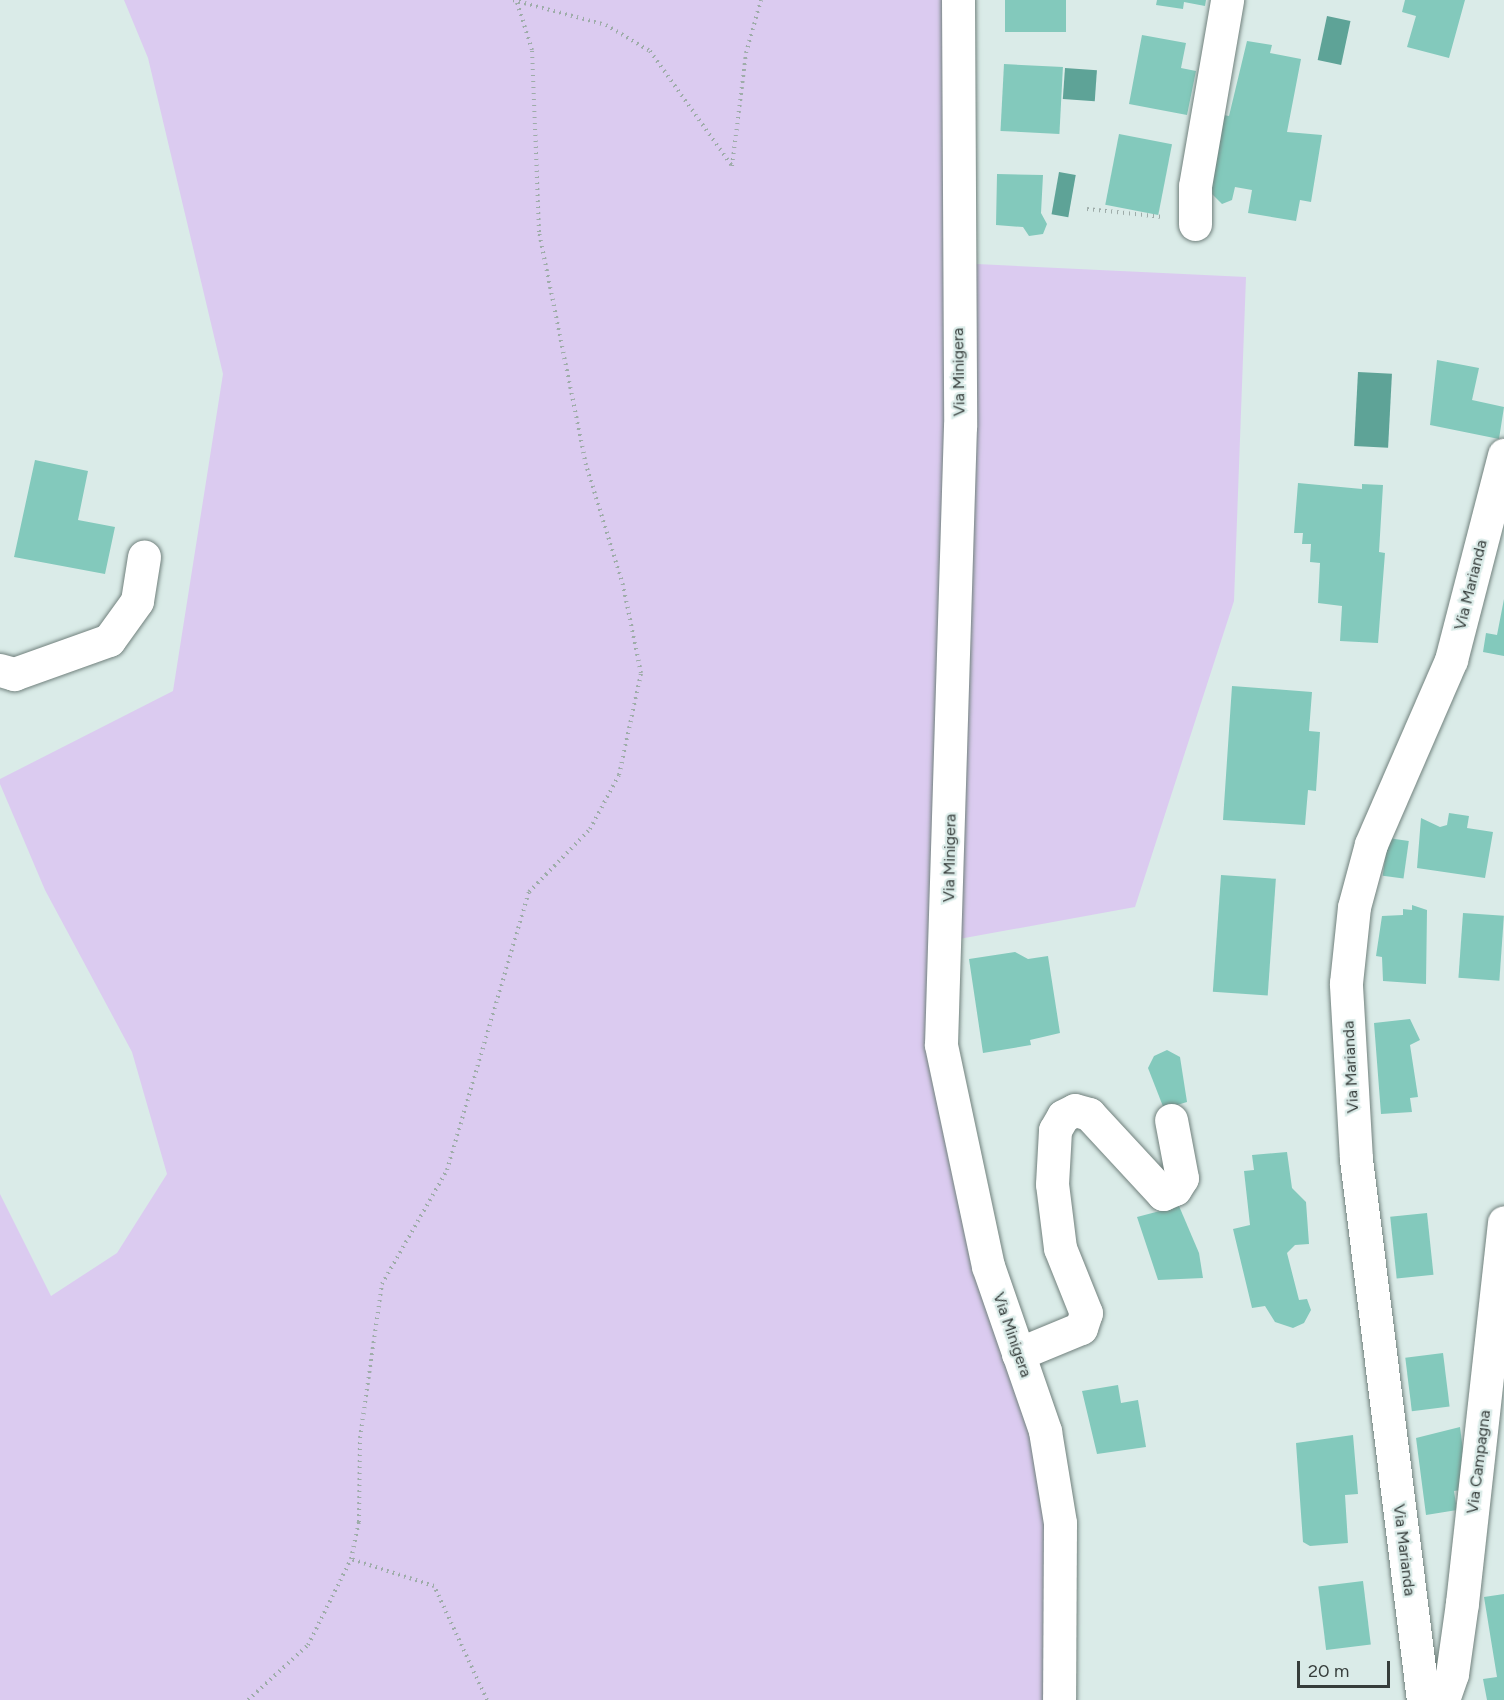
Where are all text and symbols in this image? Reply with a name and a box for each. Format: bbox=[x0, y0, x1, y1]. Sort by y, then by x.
street label: Via Minigera bbox=[949, 328, 969, 416]
street label: Via Marianda bbox=[1451, 538, 1491, 632]
street label: Via Minigera bbox=[940, 814, 960, 902]
street label: Via Marianda bbox=[1339, 1020, 1363, 1114]
street label: Via Minigera bbox=[989, 1290, 1035, 1380]
street label: Via Campagna bbox=[1463, 1409, 1495, 1515]
street label: Via Marianda bbox=[1389, 1503, 1419, 1597]
scale bar bbox=[1300, 1649, 1393, 1687]
text: 20 m bbox=[1308, 1660, 1349, 1682]

